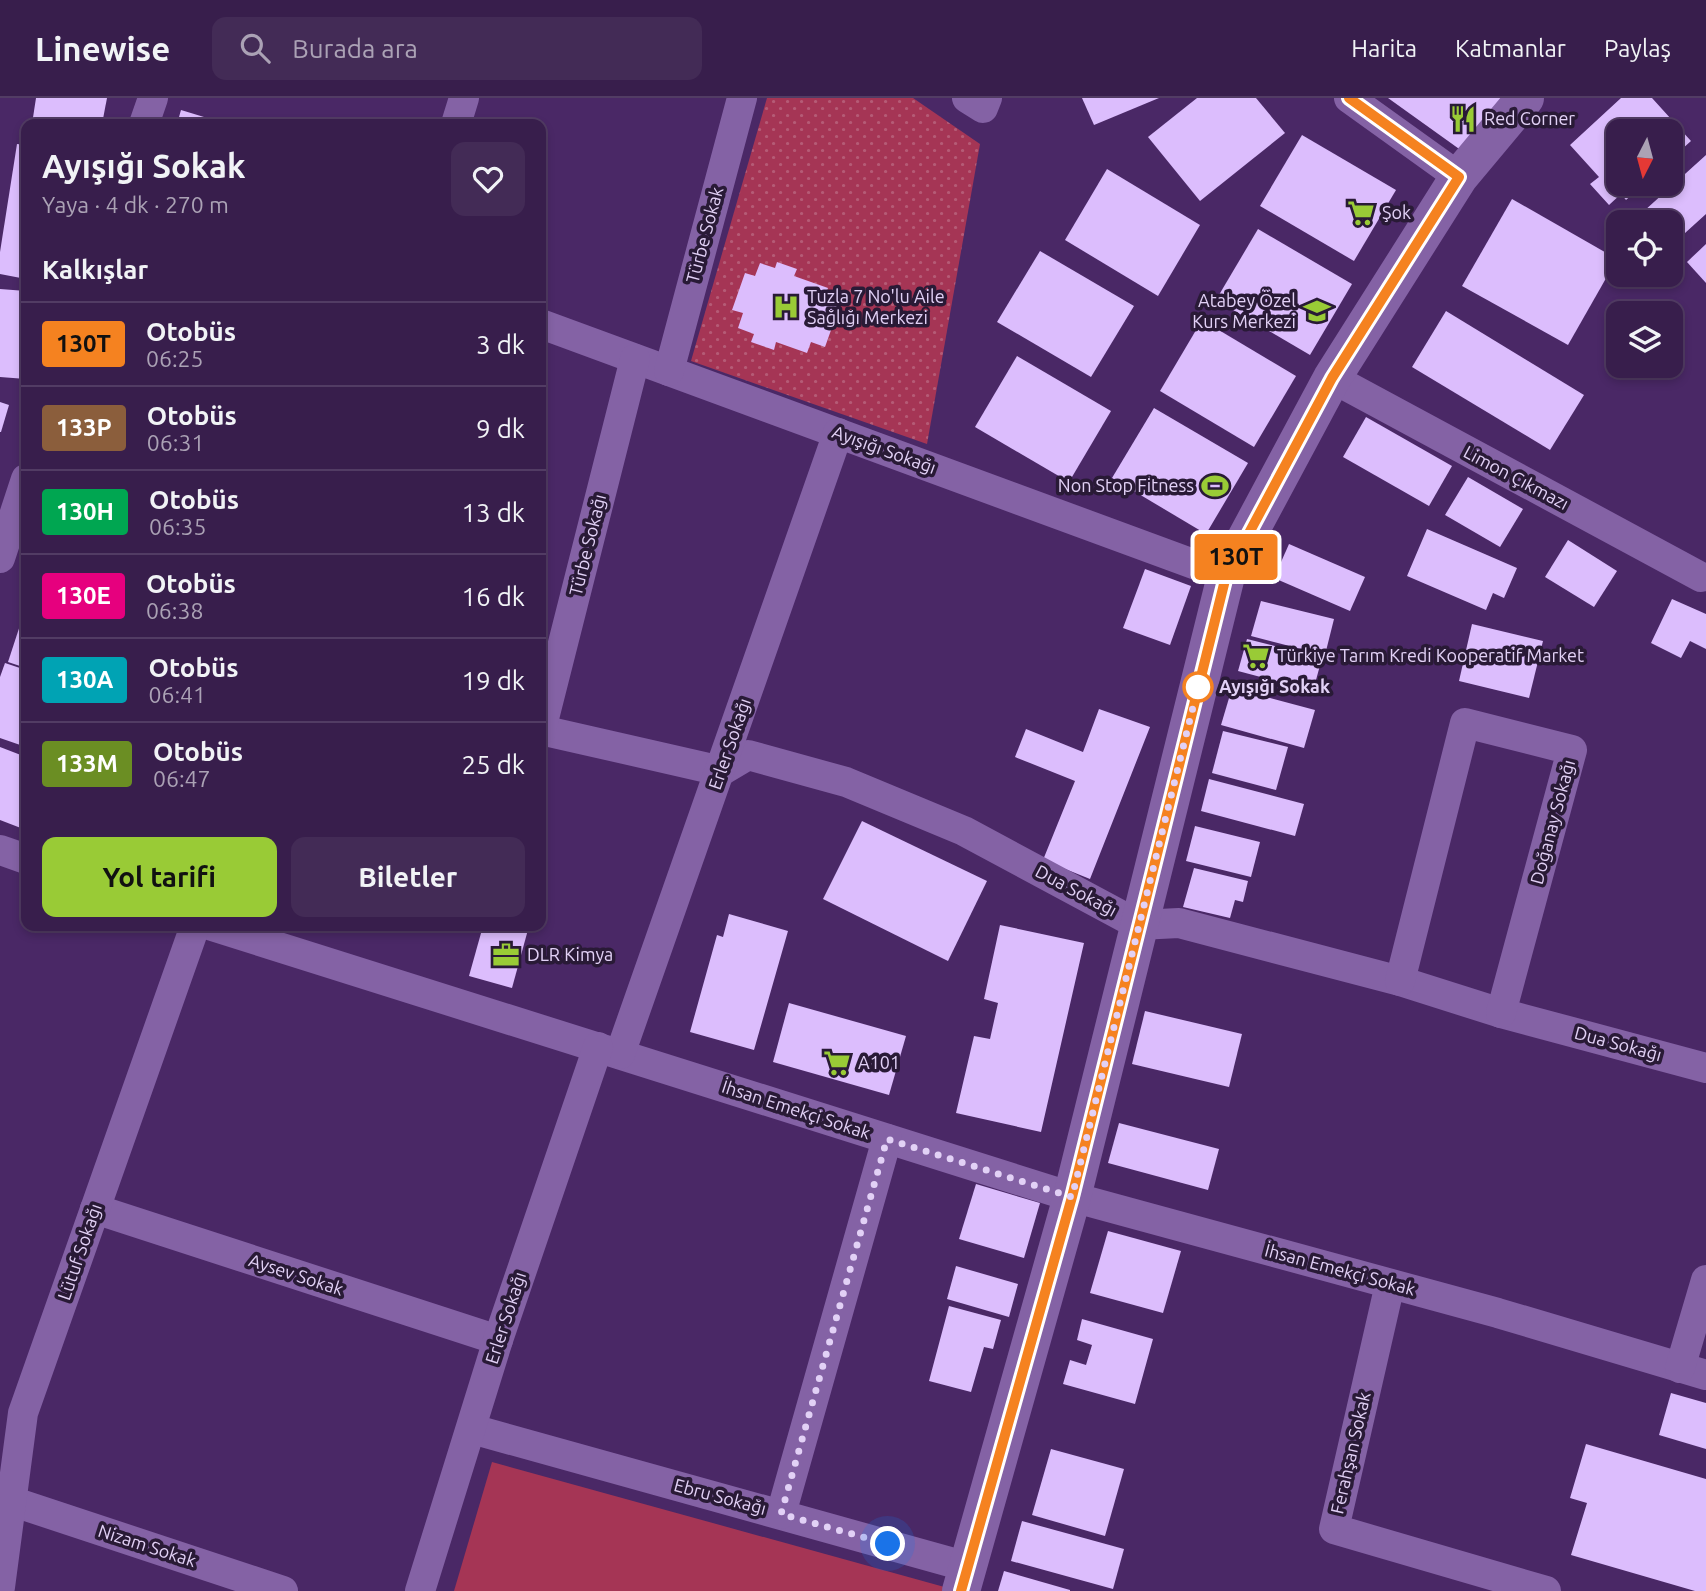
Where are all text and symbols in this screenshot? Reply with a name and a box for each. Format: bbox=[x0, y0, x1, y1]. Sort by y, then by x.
search box bbox=[212, 17, 702, 80]
icon: search bbox=[236, 29, 274, 67]
text: Linewise bbox=[35, 30, 170, 67]
text: Burada ara bbox=[292, 34, 418, 63]
text: Harita bbox=[1351, 35, 1417, 62]
text: Katmanlar bbox=[1455, 35, 1566, 62]
text: Paylaş bbox=[1604, 35, 1671, 62]
restaurant icon: Red Corner bbox=[1448, 104, 1478, 134]
place label: Red Corner bbox=[1484, 108, 1575, 128]
north arrow bbox=[1606, 119, 1684, 196]
map controls bbox=[1606, 119, 1683, 378]
button: heart bbox=[451, 142, 525, 216]
text: Ayışığı Sokak bbox=[42, 147, 245, 184]
street label: Türbe Sokak bbox=[682, 185, 726, 285]
text: Yaya · 4 dk · 270 m bbox=[42, 192, 229, 217]
supermarket icon: Şok bbox=[1346, 198, 1376, 228]
place label: Şok bbox=[1382, 202, 1411, 222]
button: locate bbox=[1606, 210, 1683, 287]
text: Kalkışlar bbox=[42, 255, 148, 284]
place label: Tuzla 7 No'lu Aile Sağlığı Merkezi bbox=[807, 286, 945, 327]
place label: Atabey Özel Kurs Merkezi bbox=[1192, 290, 1296, 331]
hospital icon: Tuzla 7 No'lu Aile Sağlığı Merkezi bbox=[771, 292, 801, 322]
school or university icon: Atabey Özel Kurs Merkezi bbox=[1302, 296, 1332, 326]
button: layers bbox=[1606, 301, 1683, 378]
text: Otobüs bbox=[146, 317, 236, 346]
text: 130T bbox=[56, 330, 111, 357]
text: 3 dk bbox=[476, 330, 525, 359]
text: 06:25 bbox=[146, 346, 204, 371]
text: Otobüs bbox=[147, 401, 237, 430]
text: 133P bbox=[56, 414, 112, 441]
text: 9 dk bbox=[476, 414, 525, 443]
street label: Ayışığı Sokağı bbox=[830, 421, 939, 477]
text: 06:31 bbox=[147, 430, 204, 455]
street label: Limon Çıkmazı bbox=[1461, 441, 1572, 513]
sports icon: Non Stop Fitness bbox=[1200, 471, 1230, 501]
place label: Non Stop Fitness bbox=[1058, 475, 1194, 495]
text: Otobüs bbox=[149, 485, 239, 514]
street label: Türbe Sokağı bbox=[565, 492, 609, 598]
text: 130H bbox=[56, 498, 114, 525]
text: 13 dk bbox=[461, 498, 525, 527]
text: 06:35 bbox=[149, 514, 207, 539]
line badge: 130T bbox=[1187, 534, 1285, 580]
text: 130T bbox=[1208, 543, 1264, 570]
text: Otobüs bbox=[146, 569, 236, 598]
text: 130E bbox=[56, 582, 111, 609]
text: 16 dk bbox=[461, 582, 525, 611]
text: 06:38 bbox=[146, 598, 203, 623]
supermarket icon: Türkiye Tarım Kredi Kooperatif Market bbox=[1241, 641, 1271, 671]
place label: Türkiye Tarım Kredi Kooperatif Market bbox=[1277, 645, 1584, 665]
text: Otobüs bbox=[148, 653, 238, 682]
text: 130A bbox=[56, 666, 113, 693]
text: 19 dk bbox=[461, 666, 525, 695]
marker: Ayışığı Sokak bbox=[1183, 672, 1213, 702]
place label: Ayışığı Sokak bbox=[1219, 676, 1330, 697]
text: 06:41 bbox=[148, 682, 206, 707]
street label: Erler Sokağı bbox=[704, 695, 754, 792]
text: Otobüs bbox=[153, 737, 243, 766]
text: 133M bbox=[56, 750, 118, 777]
text: 25 dk bbox=[461, 750, 525, 779]
street label: Doğanay Sokağı bbox=[1526, 757, 1578, 886]
text: 06:47 bbox=[153, 766, 211, 791]
button: Yol tarifi bbox=[42, 837, 277, 917]
button: Biletler bbox=[291, 837, 525, 917]
street label: Dua Sokağı bbox=[1032, 860, 1121, 920]
office icon: DLR Kimya bbox=[491, 940, 521, 970]
place label: DLR Kimya bbox=[527, 944, 613, 964]
street label: Dua Sokağı bbox=[1573, 1022, 1664, 1064]
supermarket icon: A101 bbox=[822, 1048, 852, 1078]
place label: A101 bbox=[858, 1052, 900, 1072]
street label: İhsan Emekçi Sokak bbox=[720, 1076, 873, 1143]
street label: Lütuf Sokağı bbox=[53, 1201, 105, 1303]
street label: İhsan Emekçi Sokak bbox=[1263, 1239, 1418, 1299]
street label: Aysev Sokak bbox=[246, 1249, 346, 1299]
street label: Erler Sokağı bbox=[481, 1269, 529, 1366]
street label: Ferahşan Sokak bbox=[1326, 1390, 1374, 1516]
street label: Ebru Sokağı bbox=[672, 1474, 769, 1518]
street label: Nizam Sokak bbox=[96, 1520, 199, 1570]
your location bbox=[870, 1526, 905, 1561]

